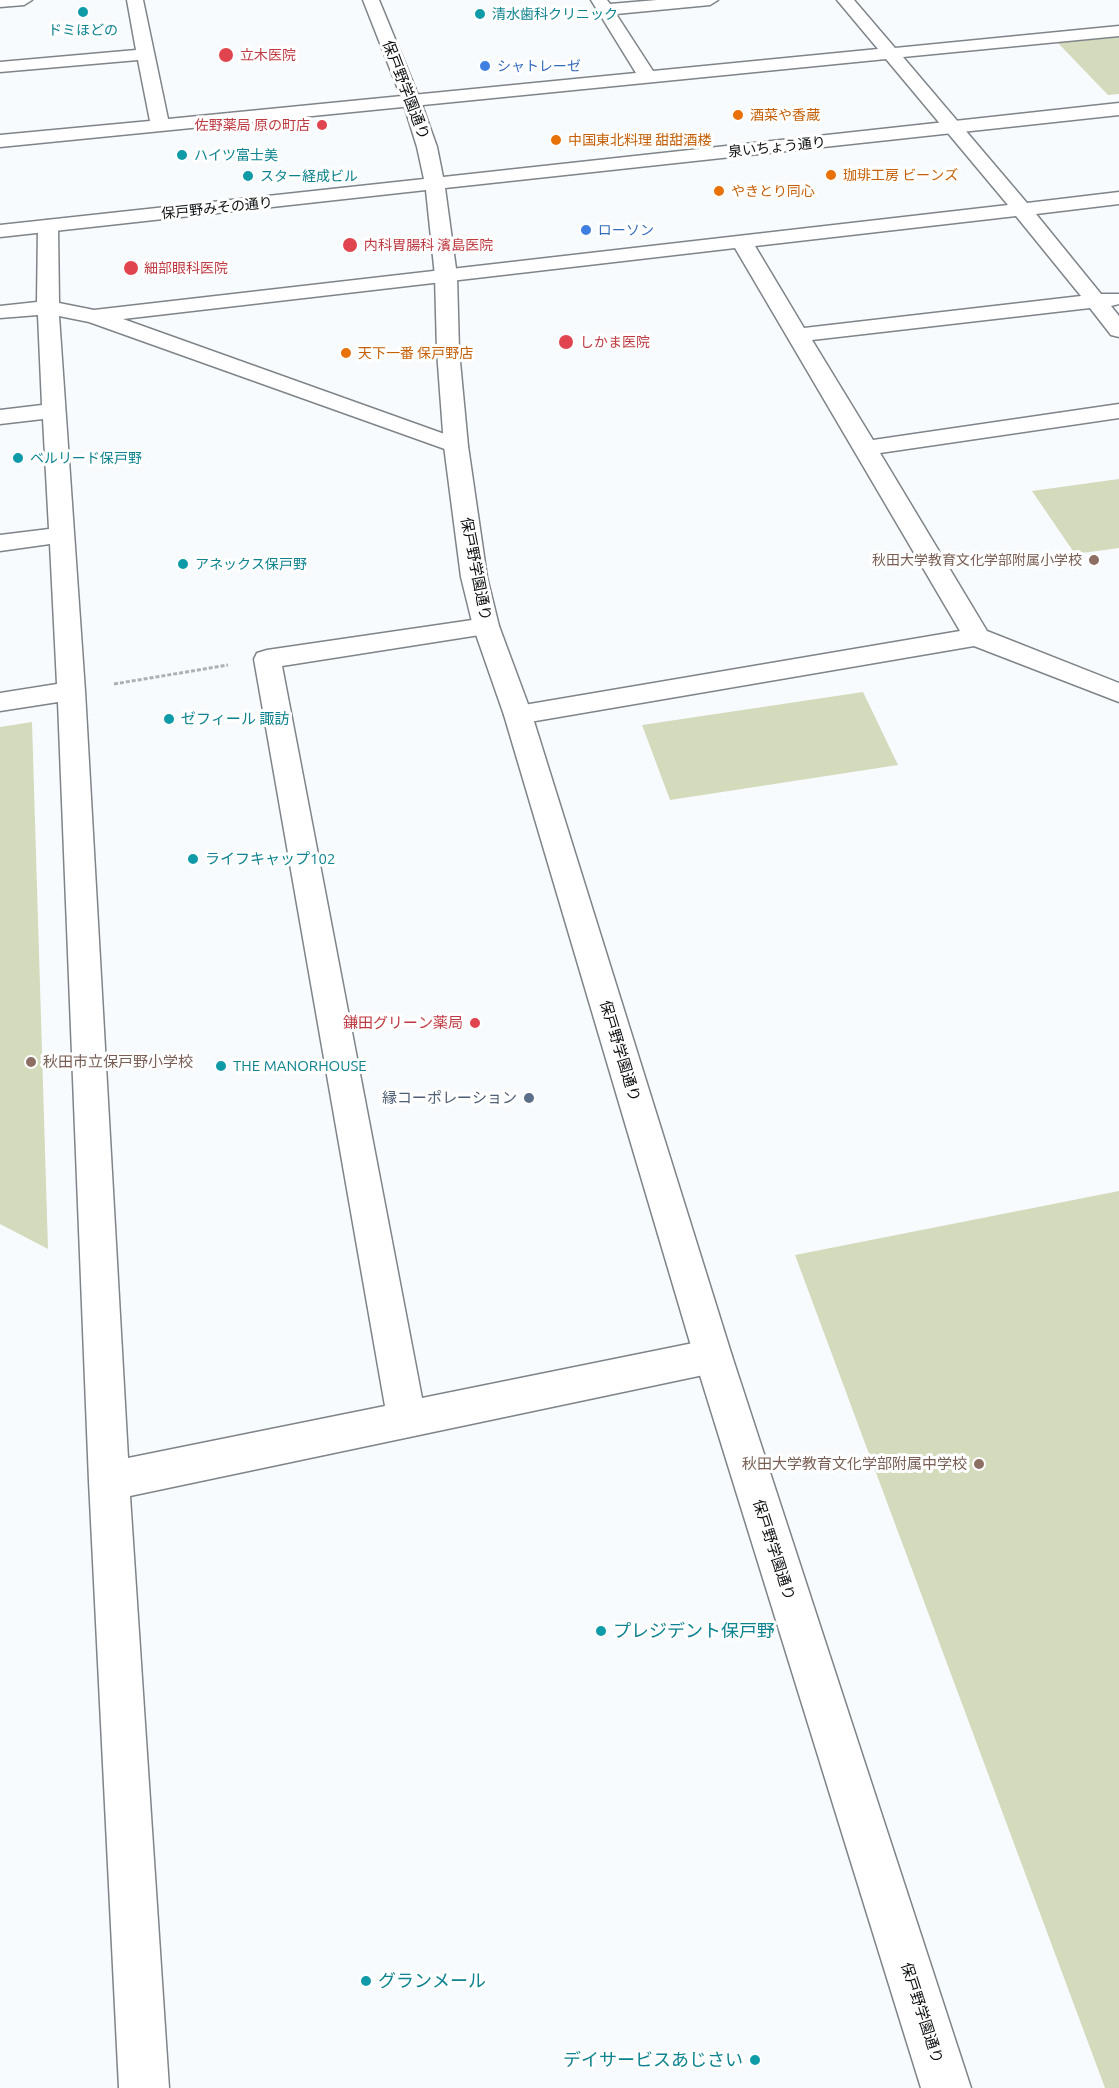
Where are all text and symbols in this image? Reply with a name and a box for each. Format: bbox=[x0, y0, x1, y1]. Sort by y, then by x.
marker: ドミほどの bbox=[76, 5, 90, 19]
place label: 清水歯科クリニック bbox=[492, 6, 618, 22]
marker: 清水歯科クリニック bbox=[473, 7, 487, 21]
place label: ドミほどの bbox=[48, 22, 118, 38]
street label: 保戸野学園通り bbox=[379, 38, 433, 142]
marker: 立木医院 bbox=[217, 46, 235, 64]
place label: 立木医院 bbox=[240, 47, 296, 63]
place label: シャトレーゼ bbox=[497, 58, 581, 74]
marker: シャトレーゼ bbox=[478, 59, 492, 73]
place label: 酒菜や香蔵 bbox=[750, 107, 820, 123]
marker: 酒菜や香蔵 bbox=[731, 108, 745, 122]
place label: 佐野薬局 原の町店 bbox=[195, 117, 310, 133]
marker: 佐野薬局 原の町店 bbox=[315, 118, 329, 132]
place label: 中国東北料理 甜甜酒楼 bbox=[568, 132, 711, 148]
marker: 中国東北料理 甜甜酒楼 bbox=[549, 133, 563, 147]
street label: 泉いちょう通り bbox=[727, 134, 827, 160]
place label: ハイツ富士美 bbox=[194, 147, 278, 163]
marker: ハイツ富士美 bbox=[175, 148, 189, 162]
place label: 珈琲工房 ビーンズ bbox=[843, 167, 958, 183]
place label: スター経成ビル bbox=[260, 168, 358, 184]
marker: 珈琲工房 ビーンズ bbox=[824, 168, 838, 182]
marker: スター経成ビル bbox=[241, 169, 255, 183]
place label: やきとり同心 bbox=[731, 183, 815, 199]
marker: やきとり同心 bbox=[712, 184, 726, 198]
street label: 保戸野みその通り bbox=[160, 194, 274, 222]
place label: ローソン bbox=[598, 222, 654, 238]
marker: ローソン bbox=[579, 223, 593, 237]
marker: 内科胃腸科 濱島医院 bbox=[341, 236, 359, 254]
place label: 内科胃腸科 濱島医院 bbox=[364, 237, 493, 253]
marker: 細部眼科医院 bbox=[122, 259, 140, 277]
place label: 細部眼科医院 bbox=[144, 260, 228, 276]
marker: しかま医院 bbox=[557, 333, 575, 351]
place label: しかま医院 bbox=[580, 334, 650, 350]
place label: 天下一番 保戸野店 bbox=[358, 345, 473, 361]
marker: 天下一番 保戸野店 bbox=[339, 346, 353, 360]
place label: ベルリード保戸野 bbox=[30, 450, 142, 466]
marker: ベルリード保戸野 bbox=[11, 451, 25, 465]
street label: 保戸野学園通り bbox=[457, 516, 495, 622]
place label: 秋田大学教育文化学部附属小学校 bbox=[872, 552, 1082, 568]
marker: 秋田大学教育文化学部附属小学校 bbox=[1087, 553, 1101, 567]
place label: アネックス保戸野 bbox=[195, 556, 307, 572]
marker: アネックス保戸野 bbox=[176, 557, 190, 571]
place label: ゼフィール 諏訪 bbox=[181, 710, 289, 728]
marker: ゼフィール 諏訪 bbox=[162, 712, 176, 726]
place label: ライフキャップ102 bbox=[205, 850, 335, 868]
marker: ライフキャップ102 bbox=[186, 852, 200, 866]
street label: 保戸野学園通り bbox=[596, 998, 644, 1104]
place label: 鎌田グリーン薬局 bbox=[343, 1014, 463, 1032]
marker: 鎌田グリーン薬局 bbox=[468, 1016, 482, 1030]
place label: 秋田市立保戸野小学校 bbox=[43, 1053, 193, 1071]
marker: 秋田市立保戸野小学校 bbox=[24, 1055, 38, 1069]
place label: THE MANORHOUSE bbox=[233, 1057, 367, 1075]
marker: THE MANORHOUSE bbox=[214, 1059, 228, 1073]
place label: 縁コーポレーション bbox=[382, 1089, 517, 1107]
marker: 縁コーポレーション bbox=[522, 1091, 536, 1105]
place label: 秋田大学教育文化学部附属中学校 bbox=[742, 1455, 967, 1473]
marker: 秋田大学教育文化学部附属中学校 bbox=[972, 1457, 986, 1471]
street label: 保戸野学園通り bbox=[749, 1497, 799, 1603]
place label: プレジデント保戸野 bbox=[613, 1620, 775, 1642]
marker: プレジデント保戸野 bbox=[594, 1624, 608, 1638]
street label: 保戸野学園通り bbox=[897, 1960, 947, 2066]
place label: グランメール bbox=[378, 1970, 486, 1992]
marker: グランメール bbox=[359, 1974, 373, 1988]
place label: デイサービスあじさい bbox=[563, 2049, 743, 2071]
marker: デイサービスあじさい bbox=[748, 2053, 762, 2067]

